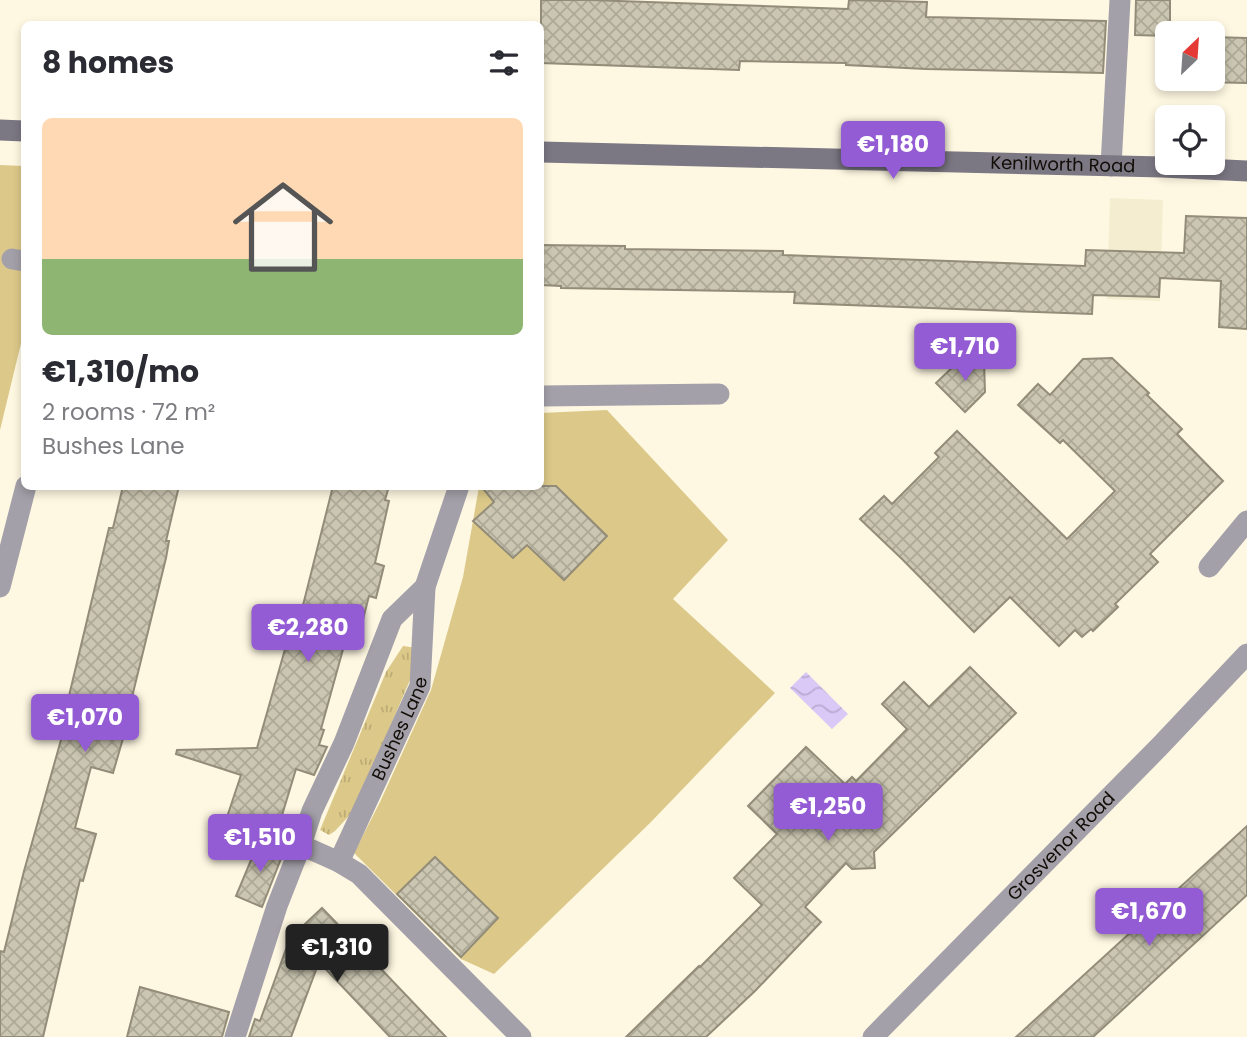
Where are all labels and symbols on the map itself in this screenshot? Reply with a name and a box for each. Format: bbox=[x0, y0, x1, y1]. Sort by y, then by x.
north arrow bbox=[1155, 21, 1225, 91]
pin: €1,180 bbox=[836, 122, 950, 181]
street label: Kenilworth Road bbox=[990, 150, 1136, 178]
pin: €1,710 bbox=[908, 324, 1022, 383]
pin: €2,280 bbox=[251, 604, 365, 664]
street label: Bushes Lane bbox=[365, 676, 432, 784]
pin: €1,070 bbox=[28, 694, 142, 754]
pin: €1,250 bbox=[771, 784, 885, 843]
street label: Grosvenor Road bbox=[1001, 786, 1120, 906]
pin: €1,510 bbox=[203, 814, 317, 874]
pin: €1,670 bbox=[1092, 888, 1206, 948]
pin: €1,310 bbox=[280, 925, 394, 984]

